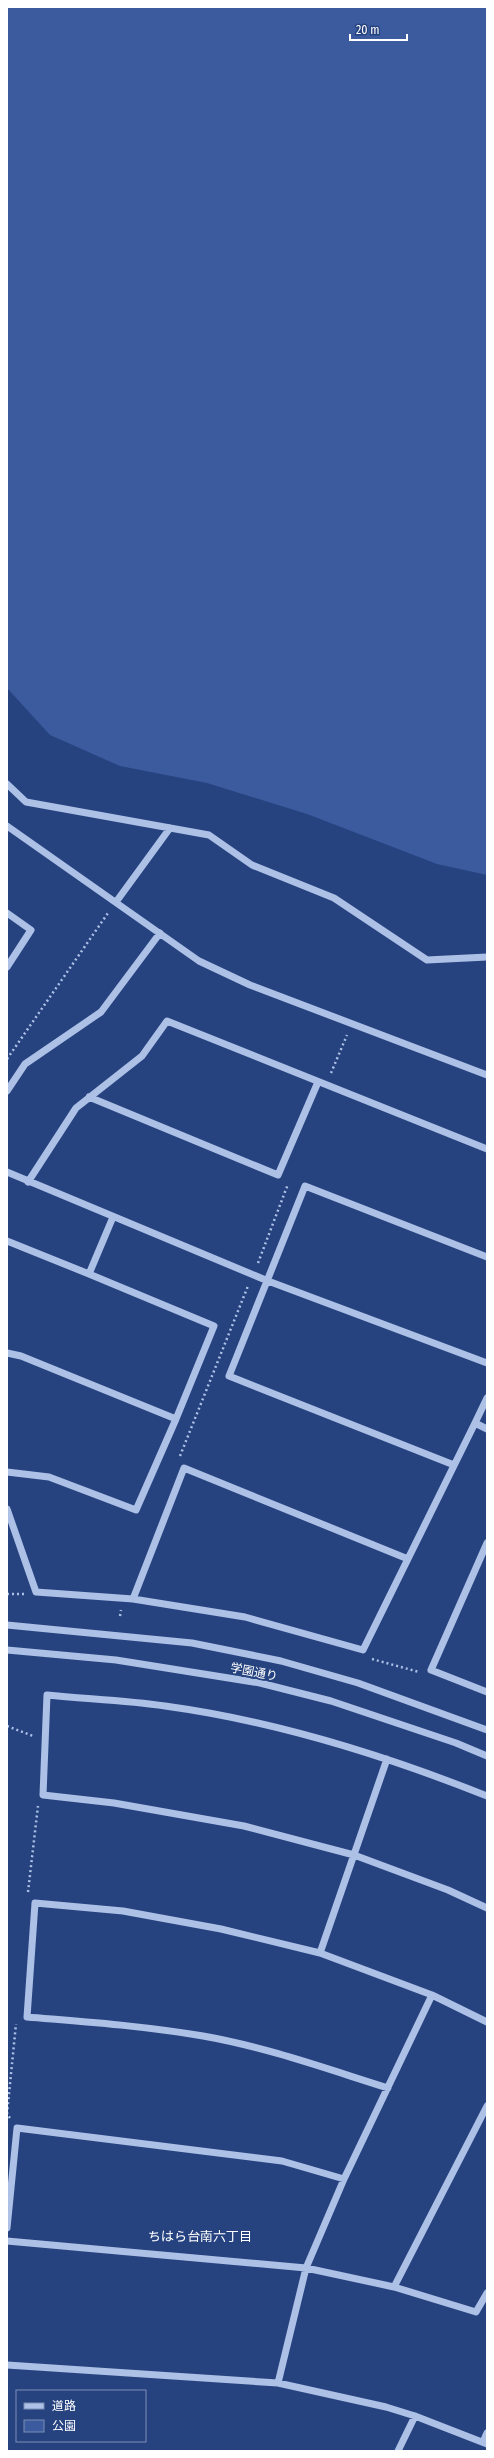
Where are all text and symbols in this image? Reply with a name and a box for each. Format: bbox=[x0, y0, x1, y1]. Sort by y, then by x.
scale bar bbox=[350, 16, 407, 42]
text: 20 m bbox=[356, 23, 380, 37]
street label: 学園通り bbox=[229, 1661, 279, 1683]
district label: ちはら台南六丁目 bbox=[148, 2229, 252, 2244]
legend bbox=[16, 2390, 146, 2442]
text: 道路 bbox=[52, 2399, 76, 2413]
text: 公園 bbox=[52, 2419, 76, 2433]

